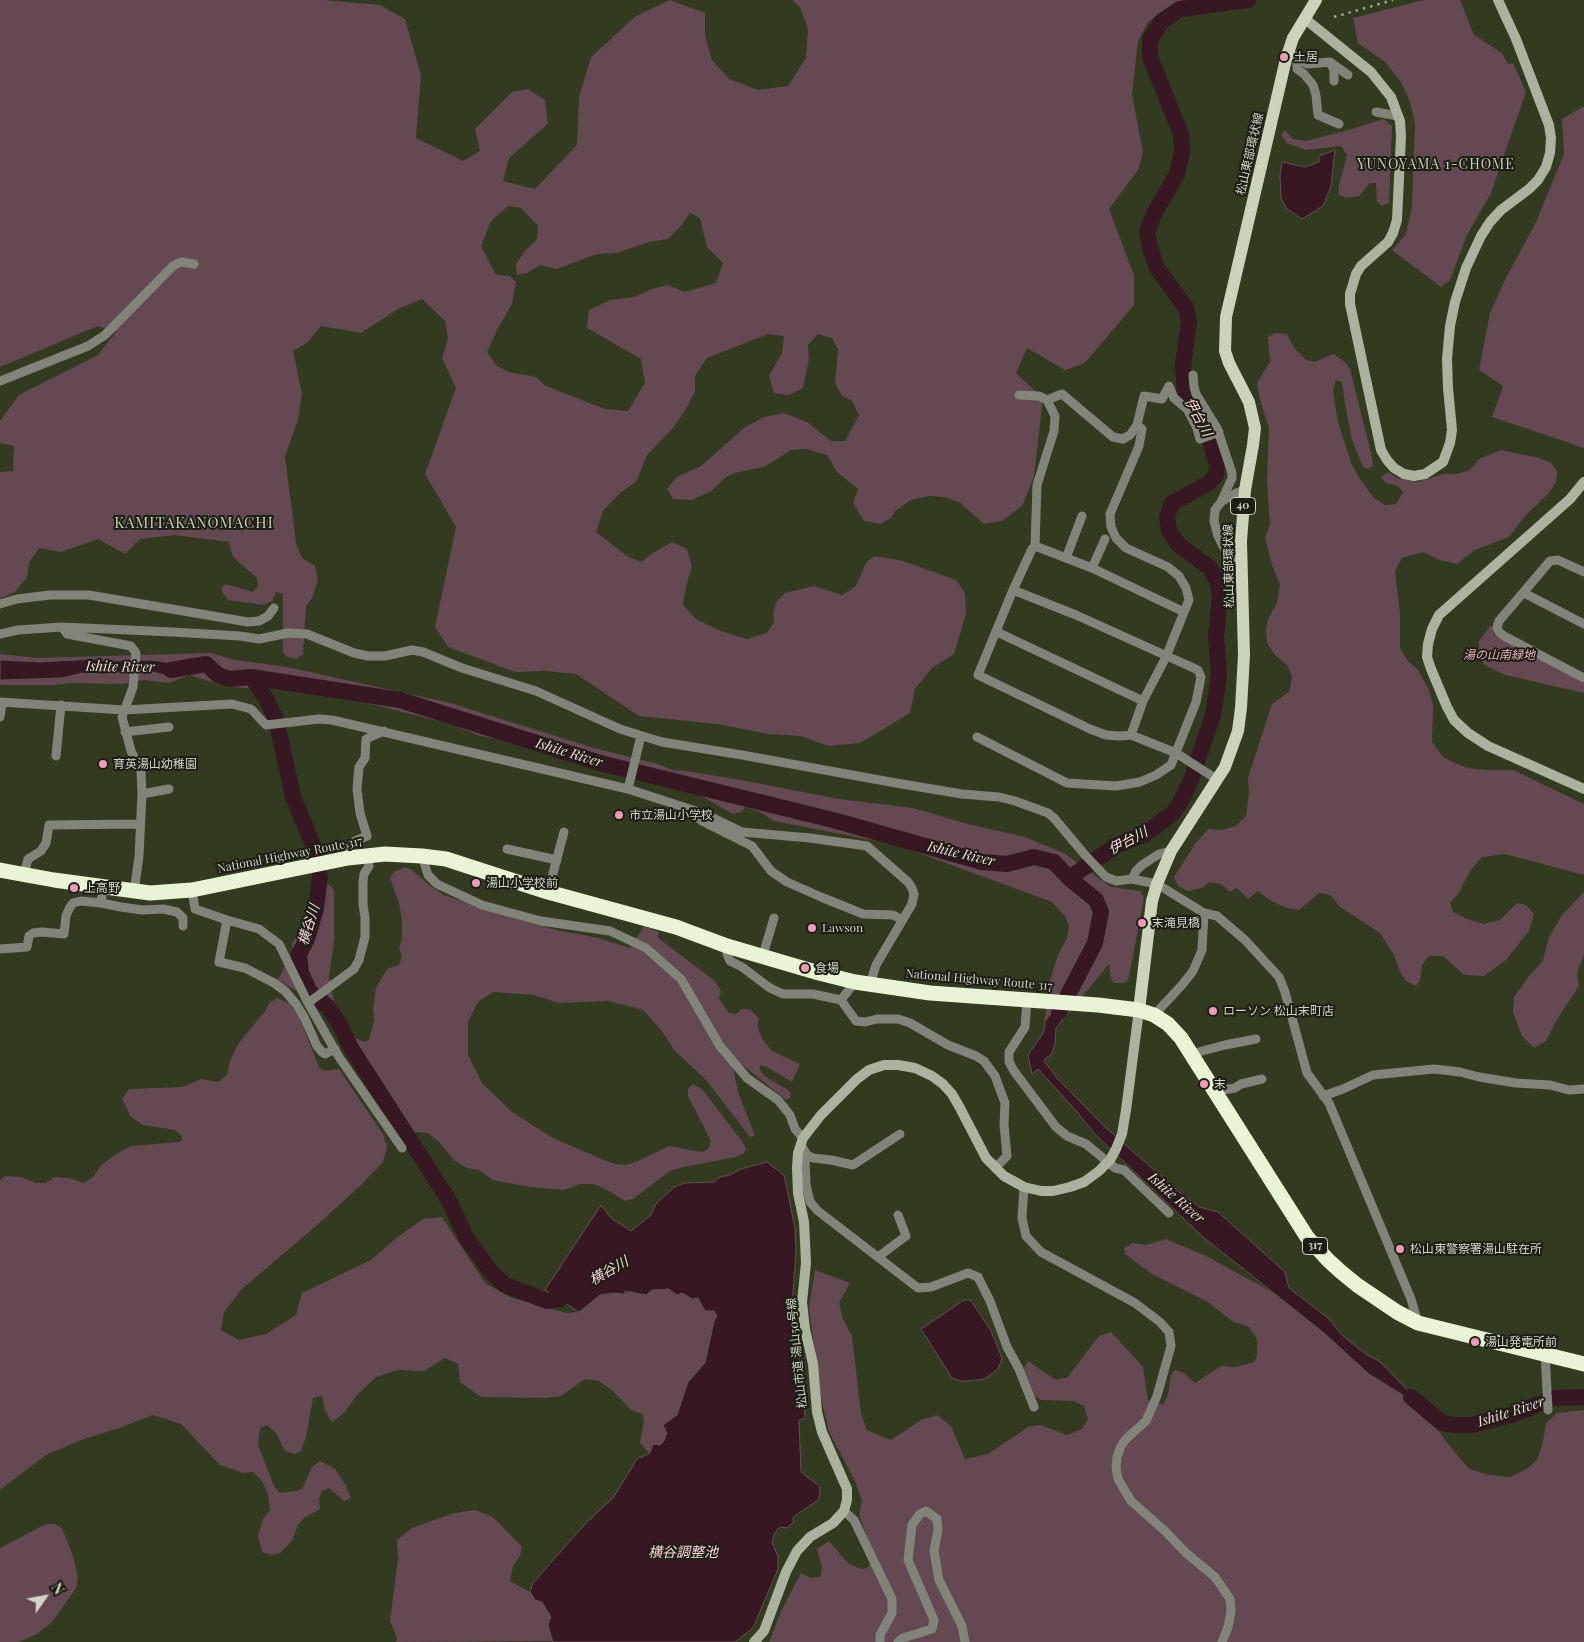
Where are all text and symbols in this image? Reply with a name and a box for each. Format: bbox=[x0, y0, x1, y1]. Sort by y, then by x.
place label: 土居 bbox=[1294, 50, 1318, 64]
marker: 土居 bbox=[1278, 51, 1290, 63]
street label: 松山東部環状線 bbox=[1234, 111, 1266, 197]
district label: YUNOYAMA 1-CHOME bbox=[1355, 157, 1517, 173]
water label: 伊台川 bbox=[1181, 395, 1215, 439]
road number: 40 bbox=[1230, 498, 1256, 514]
district label: KAMITAKANOMACHI bbox=[112, 514, 276, 532]
street label: 松山東部環状線 bbox=[1221, 524, 1237, 608]
park label: 湯の山南緑地 bbox=[1463, 648, 1535, 662]
water label: Ishite River bbox=[85, 658, 155, 676]
water label: Ishite River bbox=[534, 735, 604, 771]
place label: 育英湯山幼稚園 bbox=[113, 757, 197, 771]
marker: 育英湯山幼稚園 bbox=[97, 758, 109, 770]
place label: 市立湯山小学校 bbox=[629, 808, 713, 822]
marker: 市立湯山小学校 bbox=[613, 809, 625, 821]
water label: 伊台川 bbox=[1106, 824, 1150, 858]
street label: National Highway Route 317 bbox=[216, 834, 364, 876]
water label: Ishite River bbox=[926, 838, 996, 870]
place label: 湯山小学校前 bbox=[486, 876, 558, 890]
marker: 湯山小学校前 bbox=[470, 877, 482, 889]
place label: 上高野 bbox=[84, 881, 120, 895]
marker: 上高野 bbox=[68, 882, 80, 894]
water label: 横谷川 bbox=[295, 902, 323, 948]
place label: 末滝見橋 bbox=[1152, 916, 1200, 930]
marker: 末滝見橋 bbox=[1136, 917, 1148, 929]
place label: Lawson bbox=[822, 921, 863, 935]
marker: Lawson bbox=[806, 922, 818, 934]
place label: 食場 bbox=[815, 961, 839, 975]
marker: 食場 bbox=[799, 962, 811, 974]
street label: National Highway Route 317 bbox=[905, 966, 1053, 994]
place label: ローソン 松山末町店 bbox=[1223, 1004, 1334, 1018]
marker: ローソン 松山末町店 bbox=[1207, 1005, 1219, 1017]
place label: 末 bbox=[1214, 1077, 1226, 1091]
marker: 末 bbox=[1198, 1078, 1210, 1090]
water label: Ishite River bbox=[1144, 1169, 1208, 1227]
road number: 317 bbox=[1302, 1238, 1328, 1254]
place label: 松山東警察署湯山駐在所 bbox=[1410, 1242, 1542, 1256]
marker: 松山東警察署湯山駐在所 bbox=[1394, 1243, 1406, 1255]
water label: 横谷川 bbox=[587, 1253, 631, 1289]
street label: 松山市道 湯山50号線 bbox=[784, 1297, 810, 1409]
place label: 湯山発電所前 bbox=[1485, 1335, 1557, 1349]
marker: 湯山発電所前 bbox=[1469, 1336, 1481, 1348]
water label: Ishite River bbox=[1476, 1393, 1546, 1431]
water label: 横谷調整池 bbox=[648, 1545, 718, 1561]
north arrow bbox=[20, 1572, 70, 1622]
text: N bbox=[47, 1579, 69, 1598]

